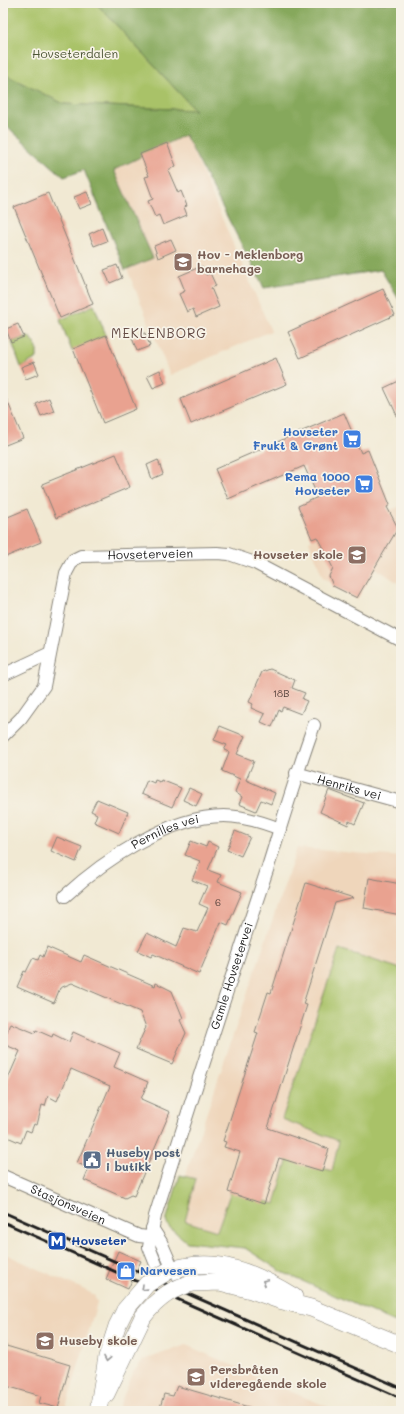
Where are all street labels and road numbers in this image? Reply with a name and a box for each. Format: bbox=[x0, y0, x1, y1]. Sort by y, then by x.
street label: Hovseterveien bbox=[107, 545, 193, 562]
street label: Henriks vei bbox=[315, 770, 383, 803]
street label: Pernilles vei bbox=[128, 810, 200, 852]
street label: Gamle Hovsetervei bbox=[206, 920, 256, 1031]
street label: Stasjonsveien bbox=[28, 1180, 108, 1227]

